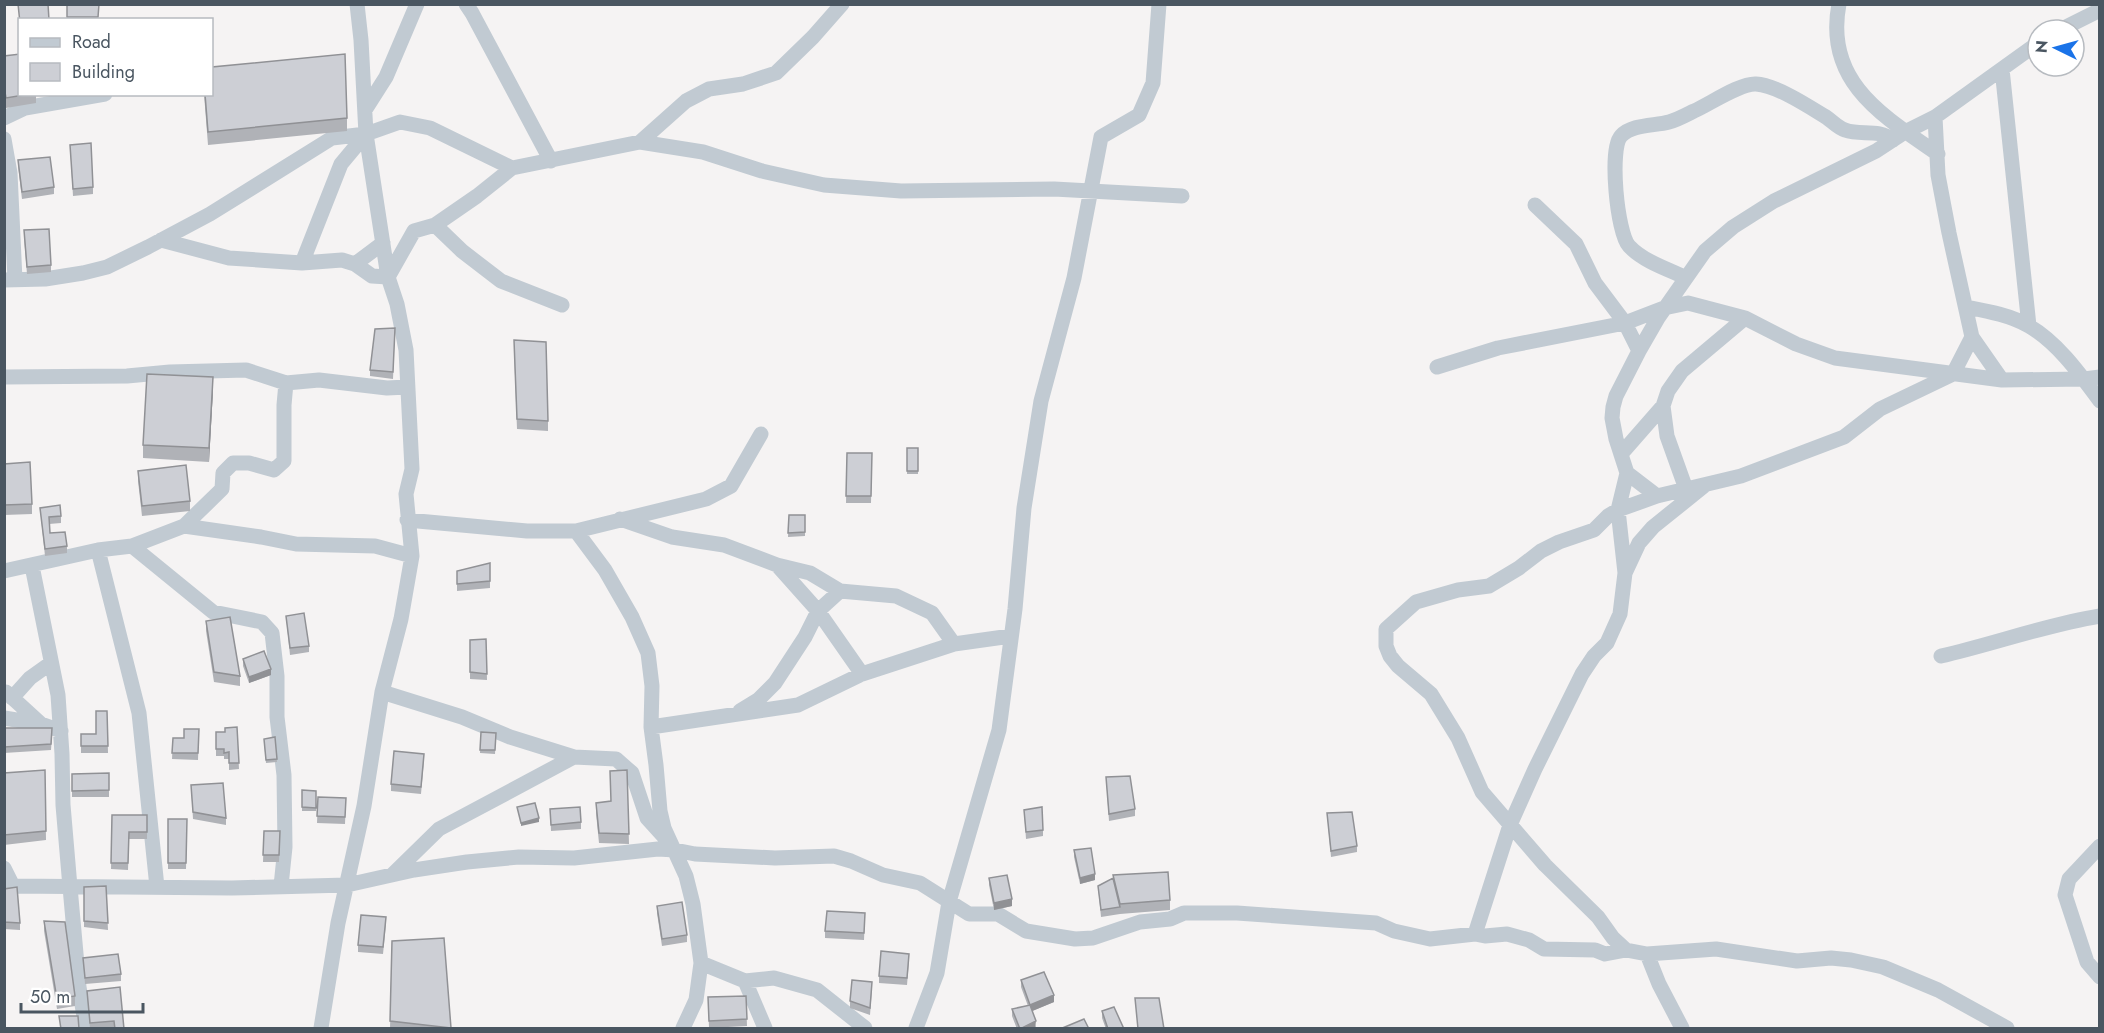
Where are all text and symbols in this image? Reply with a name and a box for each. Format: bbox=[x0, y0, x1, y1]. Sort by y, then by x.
legend bbox=[18, 18, 213, 96]
north arrow bbox=[2026, 18, 2086, 78]
text: Road bbox=[72, 29, 111, 55]
text: N bbox=[2030, 39, 2054, 54]
text: Building bbox=[72, 59, 135, 85]
scale bar bbox=[21, 976, 142, 1014]
text: 50 m bbox=[30, 984, 70, 1010]

